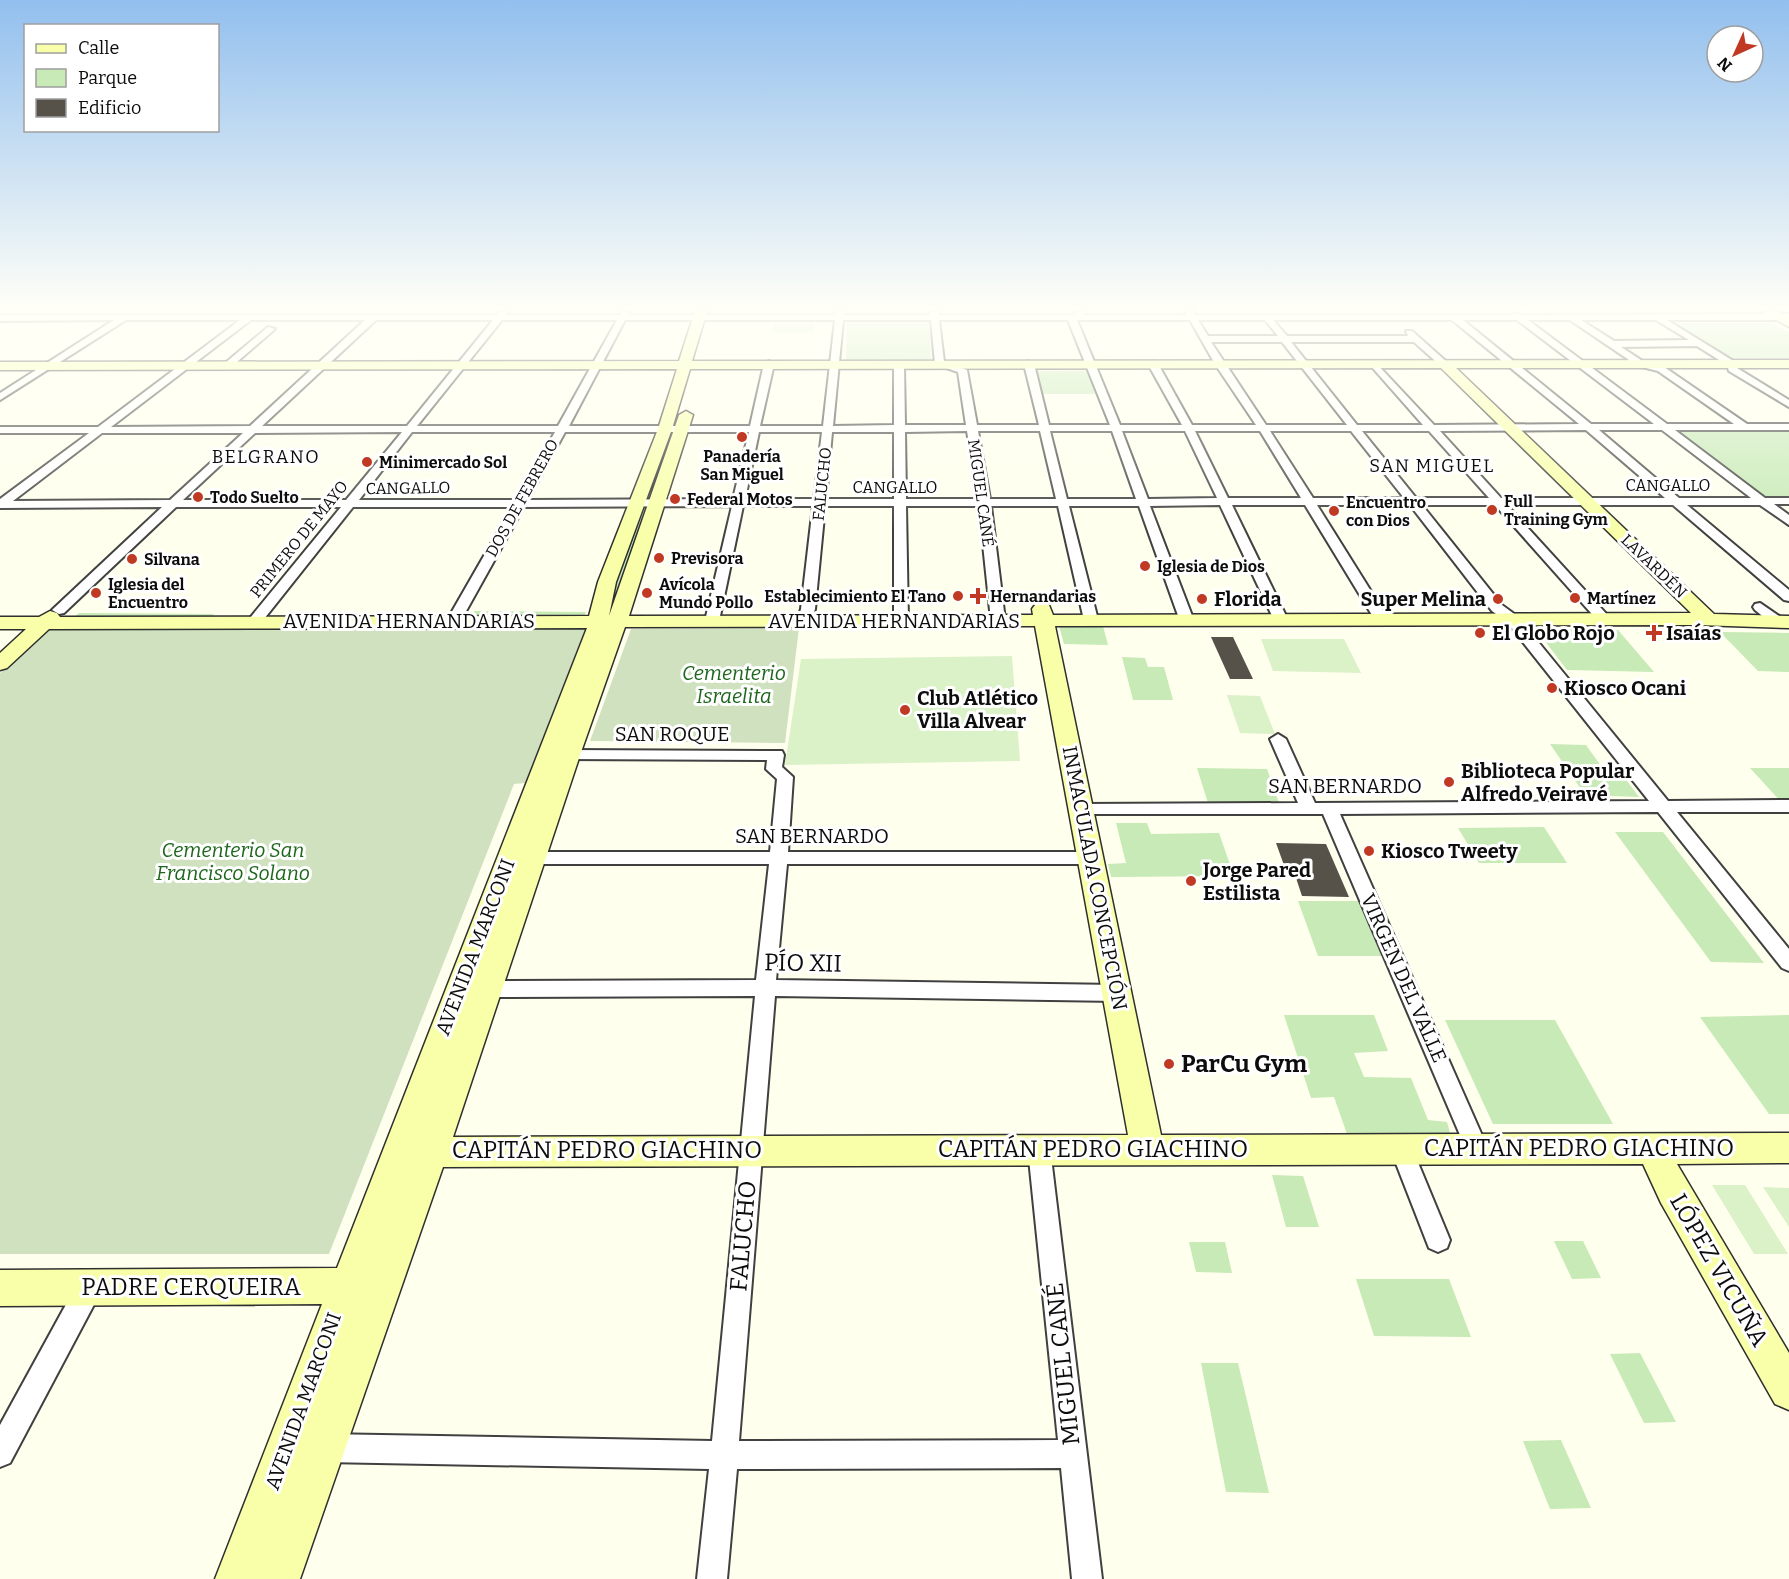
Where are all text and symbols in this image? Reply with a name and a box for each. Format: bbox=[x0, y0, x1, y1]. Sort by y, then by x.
legend bbox=[24, 24, 219, 132]
north arrow bbox=[1705, 24, 1765, 84]
text: Calle bbox=[78, 37, 119, 59]
text: N bbox=[1714, 53, 1736, 75]
text: Parque bbox=[78, 67, 137, 89]
text: Edificio bbox=[78, 97, 141, 119]
marker: Panadería San Miguel bbox=[735, 430, 749, 444]
street label: DOS DE FEBRERO bbox=[482, 436, 562, 560]
street label: MIGUEL CANÉ bbox=[964, 438, 999, 548]
district label: BELGRANO bbox=[212, 446, 320, 468]
street label: FALUCHO bbox=[809, 446, 835, 522]
place label: Panadería San Miguel bbox=[700, 447, 784, 484]
place label: Minimercado Sol bbox=[379, 453, 507, 472]
marker: Minimercado Sol bbox=[360, 455, 374, 469]
district label: SAN MIGUEL bbox=[1369, 455, 1495, 477]
street label: CANGALLO bbox=[1626, 476, 1710, 495]
street label: PRIMERO DE MAYO bbox=[246, 477, 352, 601]
street label: CANGALLO bbox=[365, 478, 451, 498]
street label: CANGALLO bbox=[853, 478, 937, 497]
place label: Todo Suelto bbox=[210, 488, 299, 507]
marker: Todo Suelto bbox=[191, 490, 205, 504]
place label: Federal Motos bbox=[687, 490, 793, 509]
marker: Federal Motos bbox=[668, 492, 682, 506]
place label: Full Training Gym bbox=[1504, 492, 1609, 529]
place label: Encuentro con Dios bbox=[1346, 493, 1426, 530]
marker: Full Training Gym bbox=[1485, 503, 1499, 517]
marker: Encuentro con Dios bbox=[1327, 504, 1341, 518]
street label: LAVARDÉN bbox=[1617, 529, 1692, 602]
place label: Previsora bbox=[671, 549, 743, 568]
place label: Silvana bbox=[144, 550, 200, 569]
marker: Previsora bbox=[652, 551, 666, 565]
marker: Silvana bbox=[125, 552, 139, 566]
place label: Iglesia de Dios bbox=[1157, 557, 1265, 576]
marker: Iglesia de Dios bbox=[1138, 559, 1152, 573]
place label: Iglesia del Encuentro bbox=[108, 575, 188, 612]
place label: Avícola Mundo Pollo bbox=[659, 575, 753, 612]
marker: Iglesia del Encuentro bbox=[89, 586, 103, 600]
marker: Avícola Mundo Pollo bbox=[640, 586, 654, 600]
place label: Establecimiento El Tano bbox=[764, 587, 946, 606]
place label: Hernandarias bbox=[990, 587, 1096, 606]
place label: Florida bbox=[1214, 587, 1282, 611]
place label: Super Melina bbox=[1361, 587, 1486, 611]
marker: Establecimiento El Tano bbox=[951, 589, 965, 603]
marker: Hernandarias bbox=[971, 589, 985, 603]
place label: Martínez bbox=[1587, 589, 1656, 608]
marker: Martínez bbox=[1568, 591, 1582, 605]
marker: Florida bbox=[1195, 592, 1209, 606]
marker: Super Melina bbox=[1491, 592, 1505, 606]
street label: AVENIDA HERNANDARIAS bbox=[283, 609, 535, 633]
street label: AVENIDA HERNANDARIAS bbox=[768, 609, 1020, 633]
place label: El Globo Rojo bbox=[1492, 621, 1615, 645]
place label: Isaías bbox=[1666, 621, 1722, 645]
marker: El Globo Rojo bbox=[1473, 626, 1487, 640]
marker: Isaías bbox=[1647, 626, 1661, 640]
park label: Cementerio Israelita bbox=[682, 661, 786, 708]
place label: Kiosco Ocani bbox=[1564, 676, 1687, 700]
marker: Kiosco Ocani bbox=[1545, 681, 1559, 695]
place label: Club Atlético Villa Alvear bbox=[917, 686, 1038, 733]
marker: Club Atlético Villa Alvear bbox=[898, 703, 912, 717]
street label: SAN ROQUE bbox=[615, 722, 729, 746]
street label: INMACULADA CONCEPCIÓN bbox=[1058, 744, 1132, 1012]
place label: Biblioteca Popular Alfredo Veiravé bbox=[1461, 759, 1635, 806]
street label: SAN BERNARDO bbox=[1268, 774, 1422, 798]
marker: Biblioteca Popular Alfredo Veiravé bbox=[1442, 775, 1456, 789]
street label: SAN BERNARDO bbox=[735, 824, 889, 848]
park label: Cementerio San Francisco Solano bbox=[156, 838, 310, 885]
place label: Kiosco Tweety bbox=[1381, 839, 1518, 863]
marker: Kiosco Tweety bbox=[1362, 844, 1376, 858]
street label: AVENIDA MARCONI bbox=[430, 855, 520, 1039]
place label: Jorge Pared Estilista bbox=[1202, 858, 1311, 905]
marker: Jorge Pared Estilista bbox=[1184, 874, 1198, 888]
street label: VIRGEN DEL VALLE bbox=[1356, 890, 1452, 1066]
street label: PÍO XII bbox=[764, 947, 842, 978]
place label: ParCu Gym bbox=[1181, 1050, 1307, 1078]
marker: ParCu Gym bbox=[1162, 1057, 1176, 1071]
street label: CAPITÁN PEDRO GIACHINO bbox=[1424, 1133, 1734, 1162]
street label: CAPITÁN PEDRO GIACHINO bbox=[938, 1134, 1248, 1163]
street label: CAPITÁN PEDRO GIACHINO bbox=[452, 1135, 762, 1164]
street label: FALUCHO bbox=[724, 1180, 762, 1292]
street label: LÓPEZ VICUÑA bbox=[1664, 1189, 1774, 1351]
street label: PADRE CERQUEIRA bbox=[81, 1273, 301, 1301]
street label: MIGUEL CANÉ bbox=[1040, 1281, 1085, 1447]
street label: AVENIDA MARCONI bbox=[260, 1309, 346, 1493]

